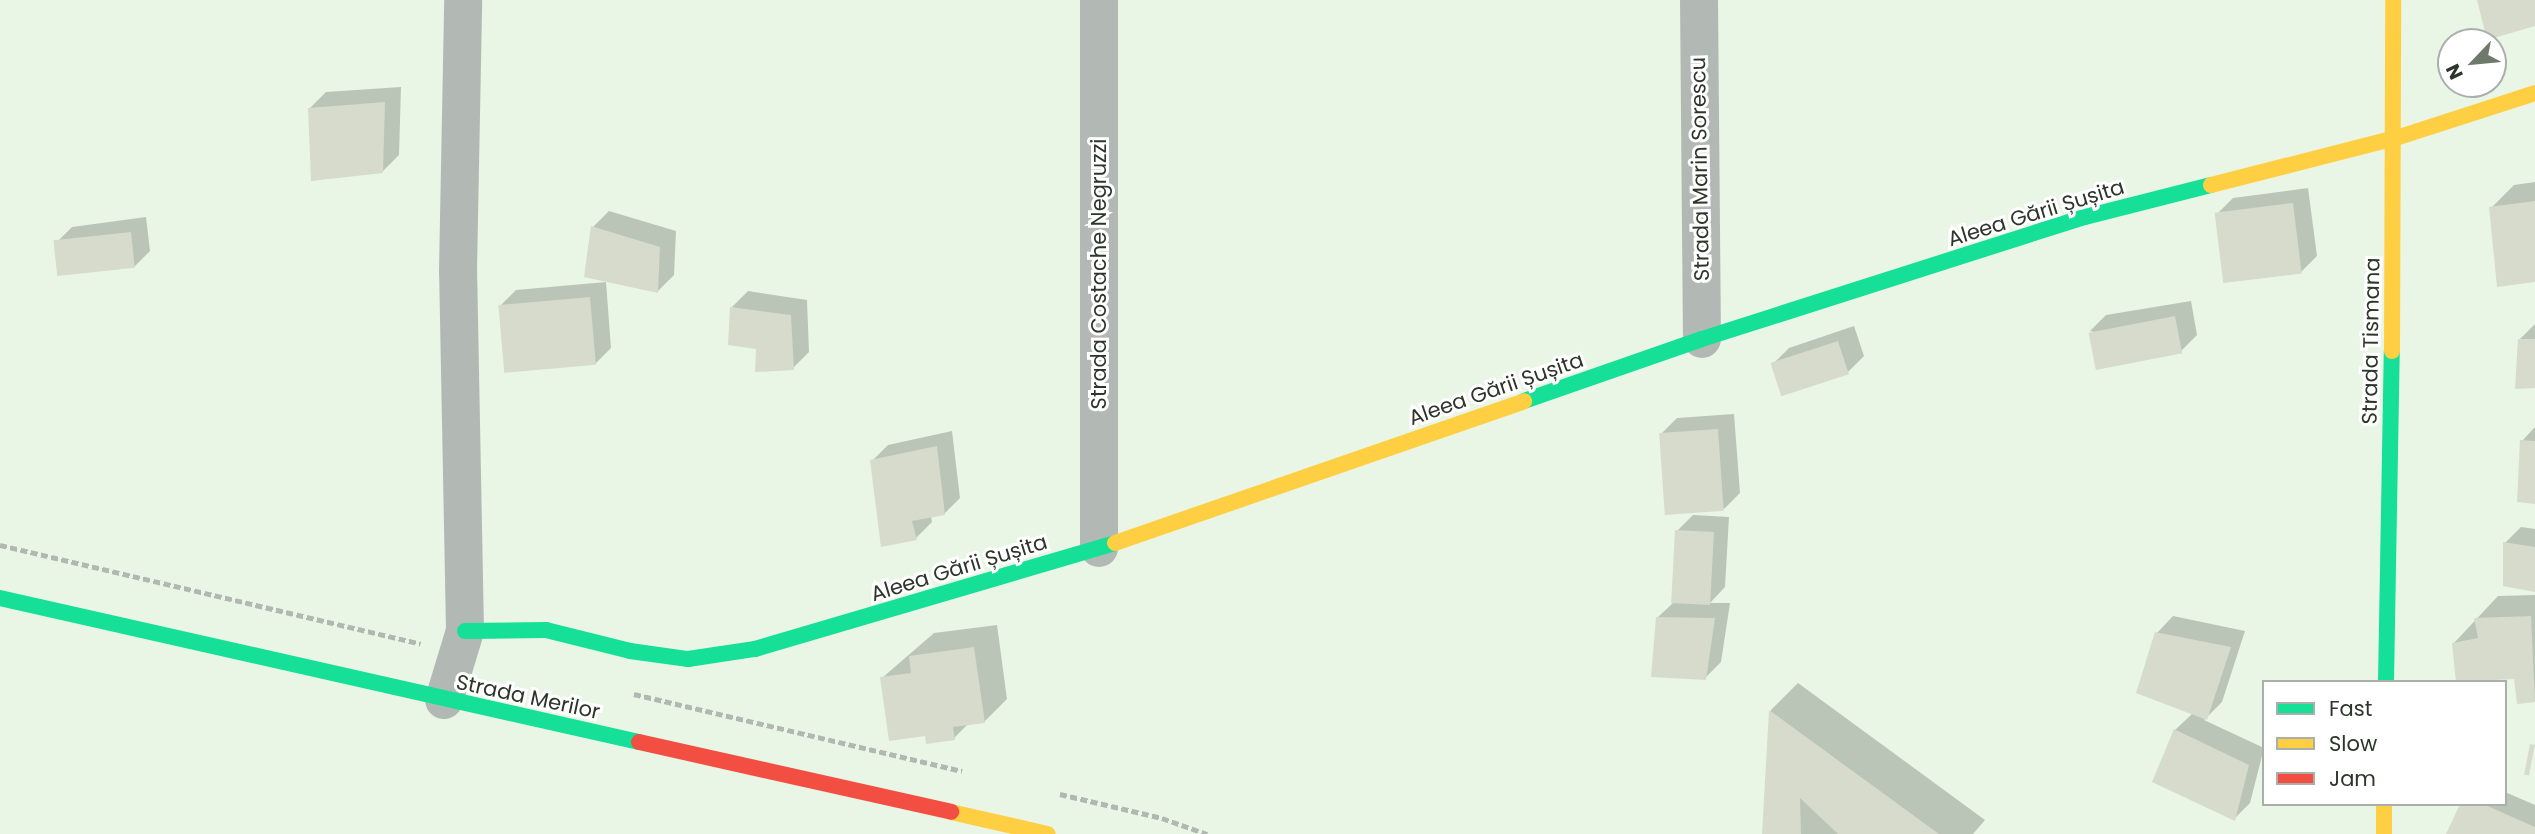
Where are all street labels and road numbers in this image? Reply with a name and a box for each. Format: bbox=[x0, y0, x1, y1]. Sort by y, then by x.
street label: Strada Marin Sorescu bbox=[1685, 57, 1715, 281]
street label: Strada Costache Negruzzi bbox=[1086, 139, 1112, 409]
street label: Aleea Gării Șușita bbox=[1945, 174, 2127, 252]
street label: Strada Tismana bbox=[2357, 257, 2385, 425]
street label: Aleea Gării Șușita bbox=[1405, 347, 1587, 431]
street label: Aleea Gării Șușita bbox=[868, 529, 1050, 607]
street label: Strada Merilor bbox=[454, 669, 602, 725]

